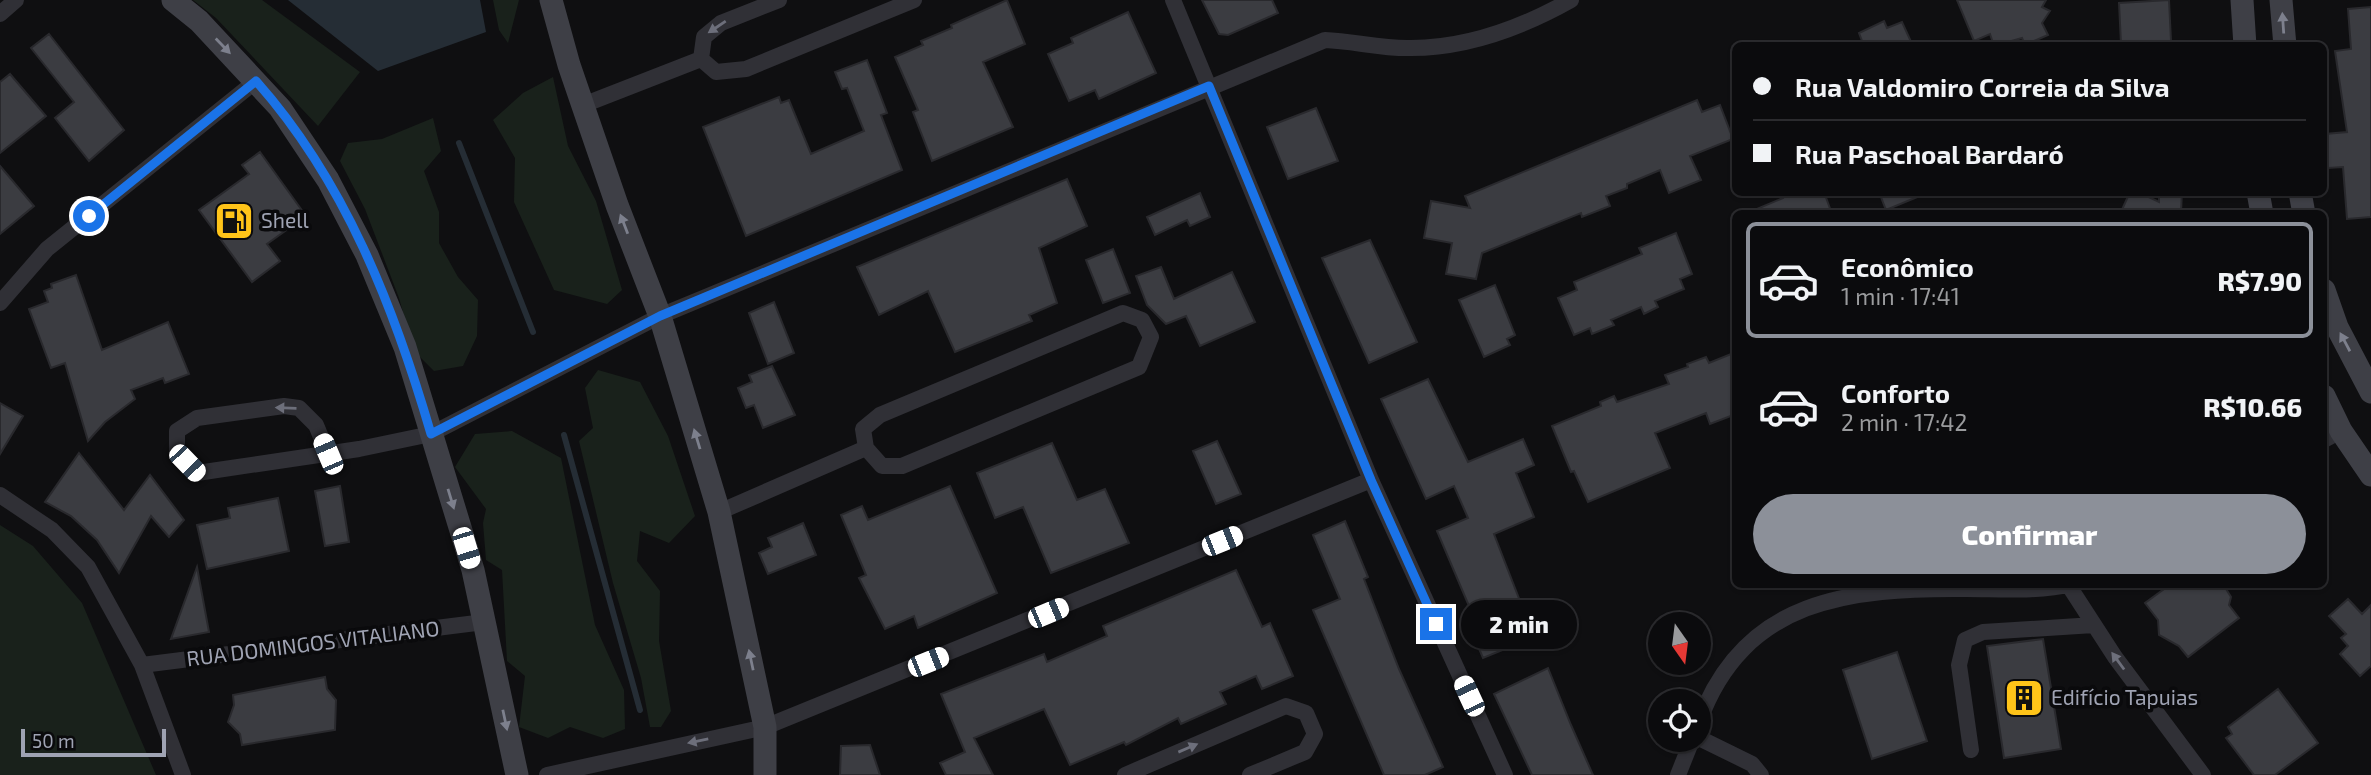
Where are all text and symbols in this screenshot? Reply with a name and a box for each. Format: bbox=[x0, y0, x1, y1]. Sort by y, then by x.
one-way arrow bbox=[2277, 12, 2288, 34]
one-way arrow bbox=[707, 21, 727, 34]
one-way arrow bbox=[214, 37, 230, 54]
text: Rua Valdomiro Correia da Silva bbox=[1795, 71, 2170, 102]
text: Rua Paschoal Bardaró bbox=[1795, 138, 2064, 169]
route start bbox=[73, 200, 105, 232]
fuel station icon: Shell bbox=[213, 200, 255, 242]
place label: Shell bbox=[261, 207, 309, 232]
one-way arrow bbox=[619, 213, 630, 234]
icon: car bbox=[1757, 249, 1820, 312]
text: Econômico bbox=[1841, 251, 1974, 282]
text: R$7.90 bbox=[2218, 265, 2302, 296]
text: 1 min · 17:41 bbox=[1841, 282, 1960, 310]
one-way arrow bbox=[2339, 332, 2350, 352]
icon: car bbox=[1757, 375, 1820, 438]
text: Conforto bbox=[1841, 377, 1950, 408]
text: R$10.66 bbox=[2203, 391, 2302, 422]
one-way arrow bbox=[275, 402, 297, 413]
text: 2 min · 17:42 bbox=[1841, 408, 1967, 436]
one-way arrow bbox=[691, 428, 701, 449]
car bbox=[311, 431, 346, 477]
car bbox=[165, 441, 210, 485]
one-way arrow bbox=[446, 489, 456, 510]
button: Confirmar bbox=[1753, 494, 2306, 574]
car bbox=[1199, 523, 1246, 559]
car bbox=[450, 525, 483, 571]
car bbox=[1025, 595, 1072, 631]
callout: 2 min bbox=[1460, 600, 1576, 648]
route end bbox=[1420, 608, 1452, 640]
text: 2 min bbox=[1489, 610, 1549, 638]
north arrow bbox=[1648, 612, 1712, 676]
map controls bbox=[1648, 612, 1711, 752]
street label: RUA DOMINGOS VITALIANO bbox=[185, 615, 441, 670]
car bbox=[905, 644, 952, 680]
one-way arrow bbox=[745, 649, 756, 671]
one-way arrow bbox=[2111, 652, 2125, 671]
car bbox=[1451, 673, 1488, 719]
building icon: Edifício Tapuias bbox=[2003, 677, 2045, 719]
place label: Edifício Tapuias bbox=[2051, 684, 2198, 709]
button: locate bbox=[1648, 689, 1711, 752]
one-way arrow bbox=[499, 709, 510, 731]
scale bar bbox=[21, 726, 166, 758]
text: 50 m bbox=[32, 729, 75, 752]
one-way arrow bbox=[687, 736, 709, 747]
one-way arrow bbox=[1178, 742, 1198, 754]

